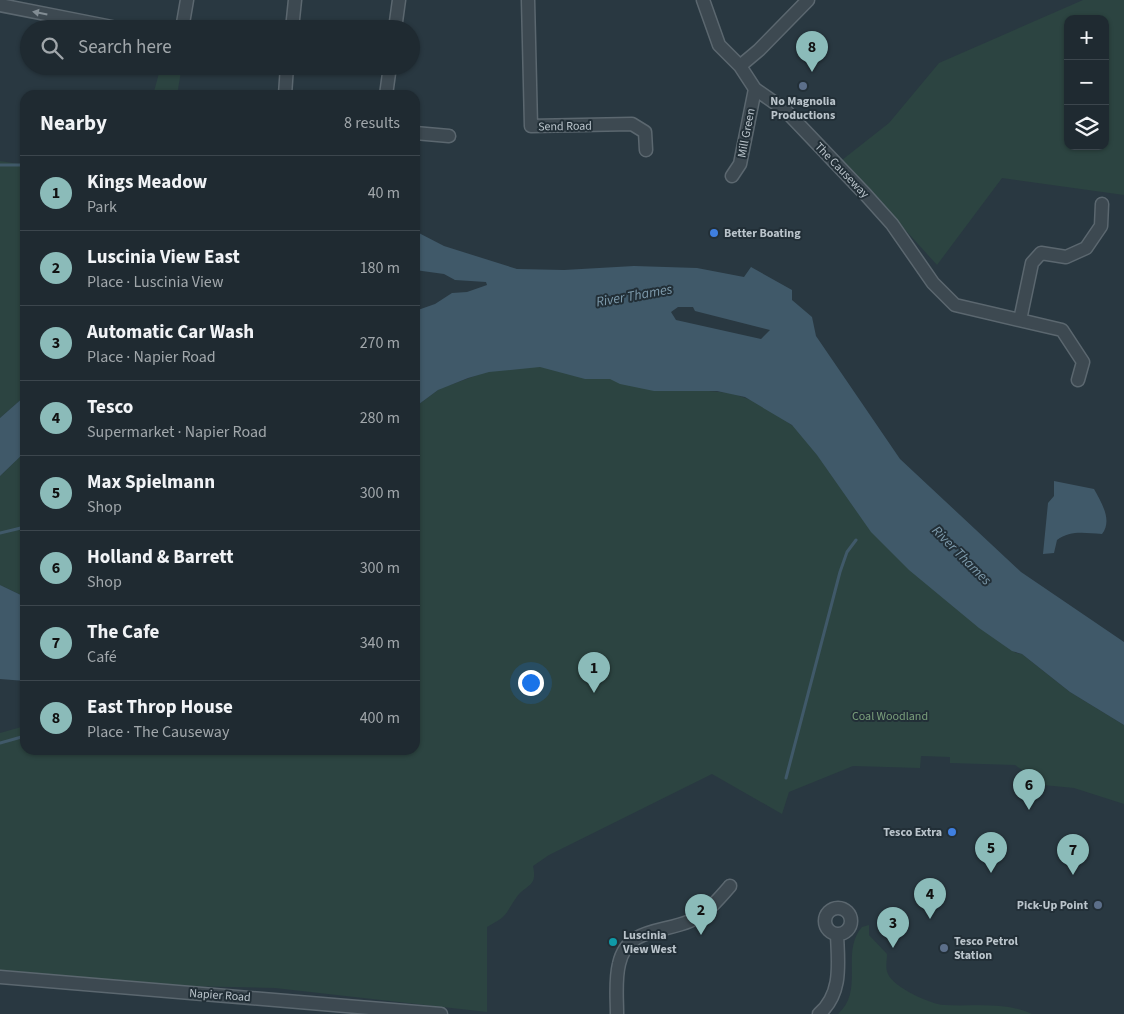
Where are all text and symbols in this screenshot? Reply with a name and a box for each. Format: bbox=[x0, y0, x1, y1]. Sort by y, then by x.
one-way arrow bbox=[32, 8, 48, 16]
map controls bbox=[1064, 15, 1109, 150]
button: + bbox=[1064, 15, 1109, 60]
search box bbox=[20, 20, 420, 75]
pin: 8 bbox=[796, 31, 828, 72]
icon: search bbox=[38, 34, 66, 62]
text: Search here bbox=[78, 34, 172, 61]
button: − bbox=[1064, 60, 1109, 105]
marker: No Magnolia Productions bbox=[797, 80, 809, 92]
place label: No Magnolia Productions bbox=[770, 93, 836, 124]
button: layers bbox=[1064, 105, 1109, 150]
street label: Mill Green bbox=[733, 107, 760, 159]
text: Nearby bbox=[40, 108, 107, 138]
text: 8 results bbox=[344, 112, 400, 134]
street label: Send Road bbox=[538, 118, 592, 135]
street label: The Causeway bbox=[811, 139, 873, 202]
text: Kings Meadow bbox=[87, 169, 207, 196]
text: 1 bbox=[52, 182, 60, 204]
text: 40 m bbox=[368, 182, 400, 204]
text: Park bbox=[87, 196, 117, 218]
place label: Better Boating bbox=[724, 225, 801, 242]
marker: Better Boating bbox=[708, 227, 720, 239]
text: Luscinia View East bbox=[87, 244, 240, 271]
text: 2 bbox=[52, 257, 60, 279]
text: 180 m bbox=[360, 257, 400, 279]
text: Place · Luscinia View bbox=[87, 271, 223, 293]
water label: River Thames bbox=[594, 279, 674, 313]
text: Automatic Car Wash bbox=[87, 319, 254, 346]
text: 3 bbox=[52, 332, 60, 354]
text: 270 m bbox=[360, 332, 400, 354]
text: Place · Napier Road bbox=[87, 346, 216, 368]
text: Tesco bbox=[87, 394, 133, 421]
text: 4 bbox=[52, 407, 60, 429]
text: 280 m bbox=[360, 407, 400, 429]
text: Supermarket · Napier Road bbox=[87, 421, 267, 443]
text: Max Spielmann bbox=[87, 469, 215, 496]
text: 5 bbox=[52, 482, 60, 504]
text: 300 m bbox=[360, 482, 400, 504]
text: Shop bbox=[87, 496, 122, 518]
water label: River Thames bbox=[927, 521, 996, 590]
text: Holland & Barrett bbox=[87, 544, 234, 571]
text: 6 bbox=[52, 557, 60, 579]
text: 300 m bbox=[360, 557, 400, 579]
text: Shop bbox=[87, 571, 122, 593]
text: The Cafe bbox=[87, 619, 159, 646]
text: 7 bbox=[52, 632, 60, 654]
text: 340 m bbox=[360, 632, 400, 654]
text: Café bbox=[87, 646, 117, 668]
pin: 1 bbox=[578, 652, 610, 693]
your location bbox=[518, 670, 544, 696]
text: East Throp House bbox=[87, 694, 233, 721]
text: 8 bbox=[52, 707, 60, 729]
text: 400 m bbox=[360, 707, 400, 729]
park label: Coal Woodland bbox=[852, 708, 928, 725]
text: Place · The Causeway bbox=[87, 721, 229, 743]
pin: 6 bbox=[1013, 769, 1045, 810]
place label: Tesco Extra bbox=[883, 824, 942, 841]
marker: Tesco Extra bbox=[946, 826, 958, 838]
pin: 5 bbox=[975, 832, 1007, 873]
pin: 7 bbox=[1057, 834, 1089, 875]
pin: 4 bbox=[914, 878, 946, 919]
pin: 2 bbox=[685, 894, 717, 935]
place label: Pick-Up Point bbox=[1017, 897, 1088, 914]
marker: Pick-Up Point bbox=[1092, 899, 1104, 911]
pin: 3 bbox=[877, 907, 909, 948]
place label: Luscinia View West bbox=[622, 927, 677, 958]
place label: Tesco Petrol Station bbox=[954, 933, 1019, 964]
marker: Luscinia View West bbox=[607, 936, 619, 948]
marker: Tesco Petrol Station bbox=[938, 942, 950, 954]
street label: Napier Road bbox=[189, 985, 251, 1006]

